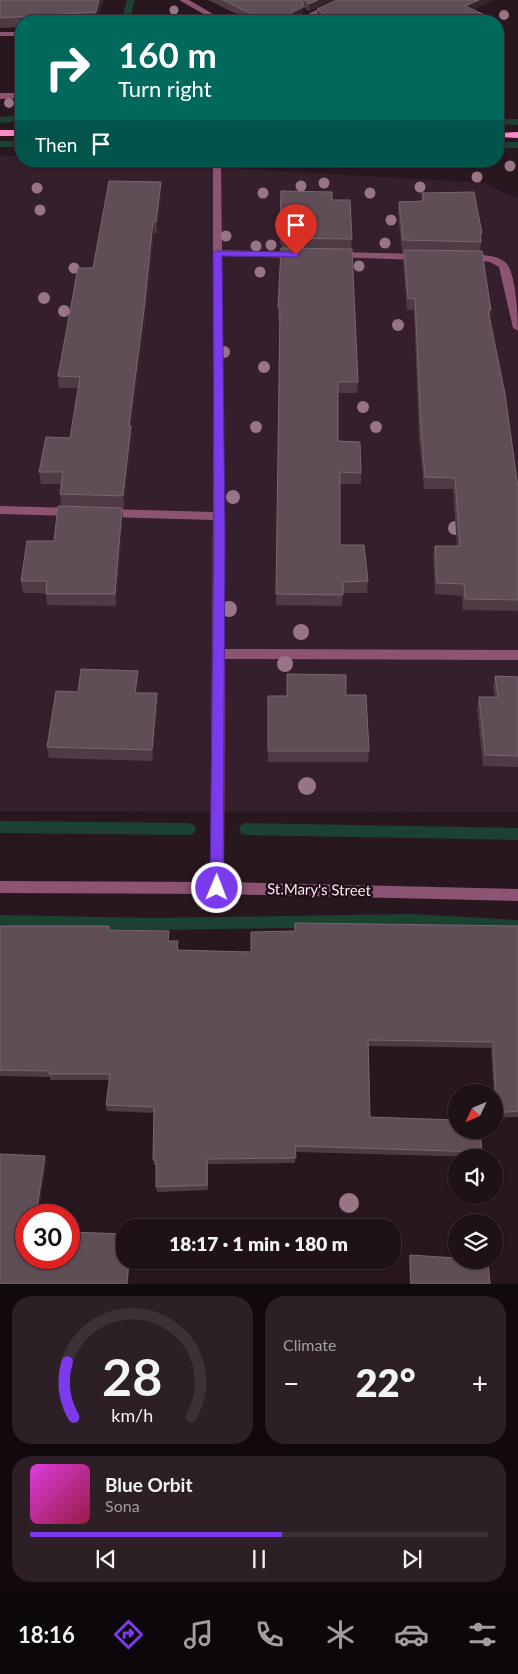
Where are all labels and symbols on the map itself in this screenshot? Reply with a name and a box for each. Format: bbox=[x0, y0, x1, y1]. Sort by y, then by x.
pin bbox=[275, 204, 317, 255]
position arrow bbox=[190, 861, 242, 913]
street label: St.Mary's Street bbox=[267, 879, 372, 899]
north arrow bbox=[448, 1084, 502, 1139]
speed limit sign: 30 bbox=[15, 1204, 80, 1269]

